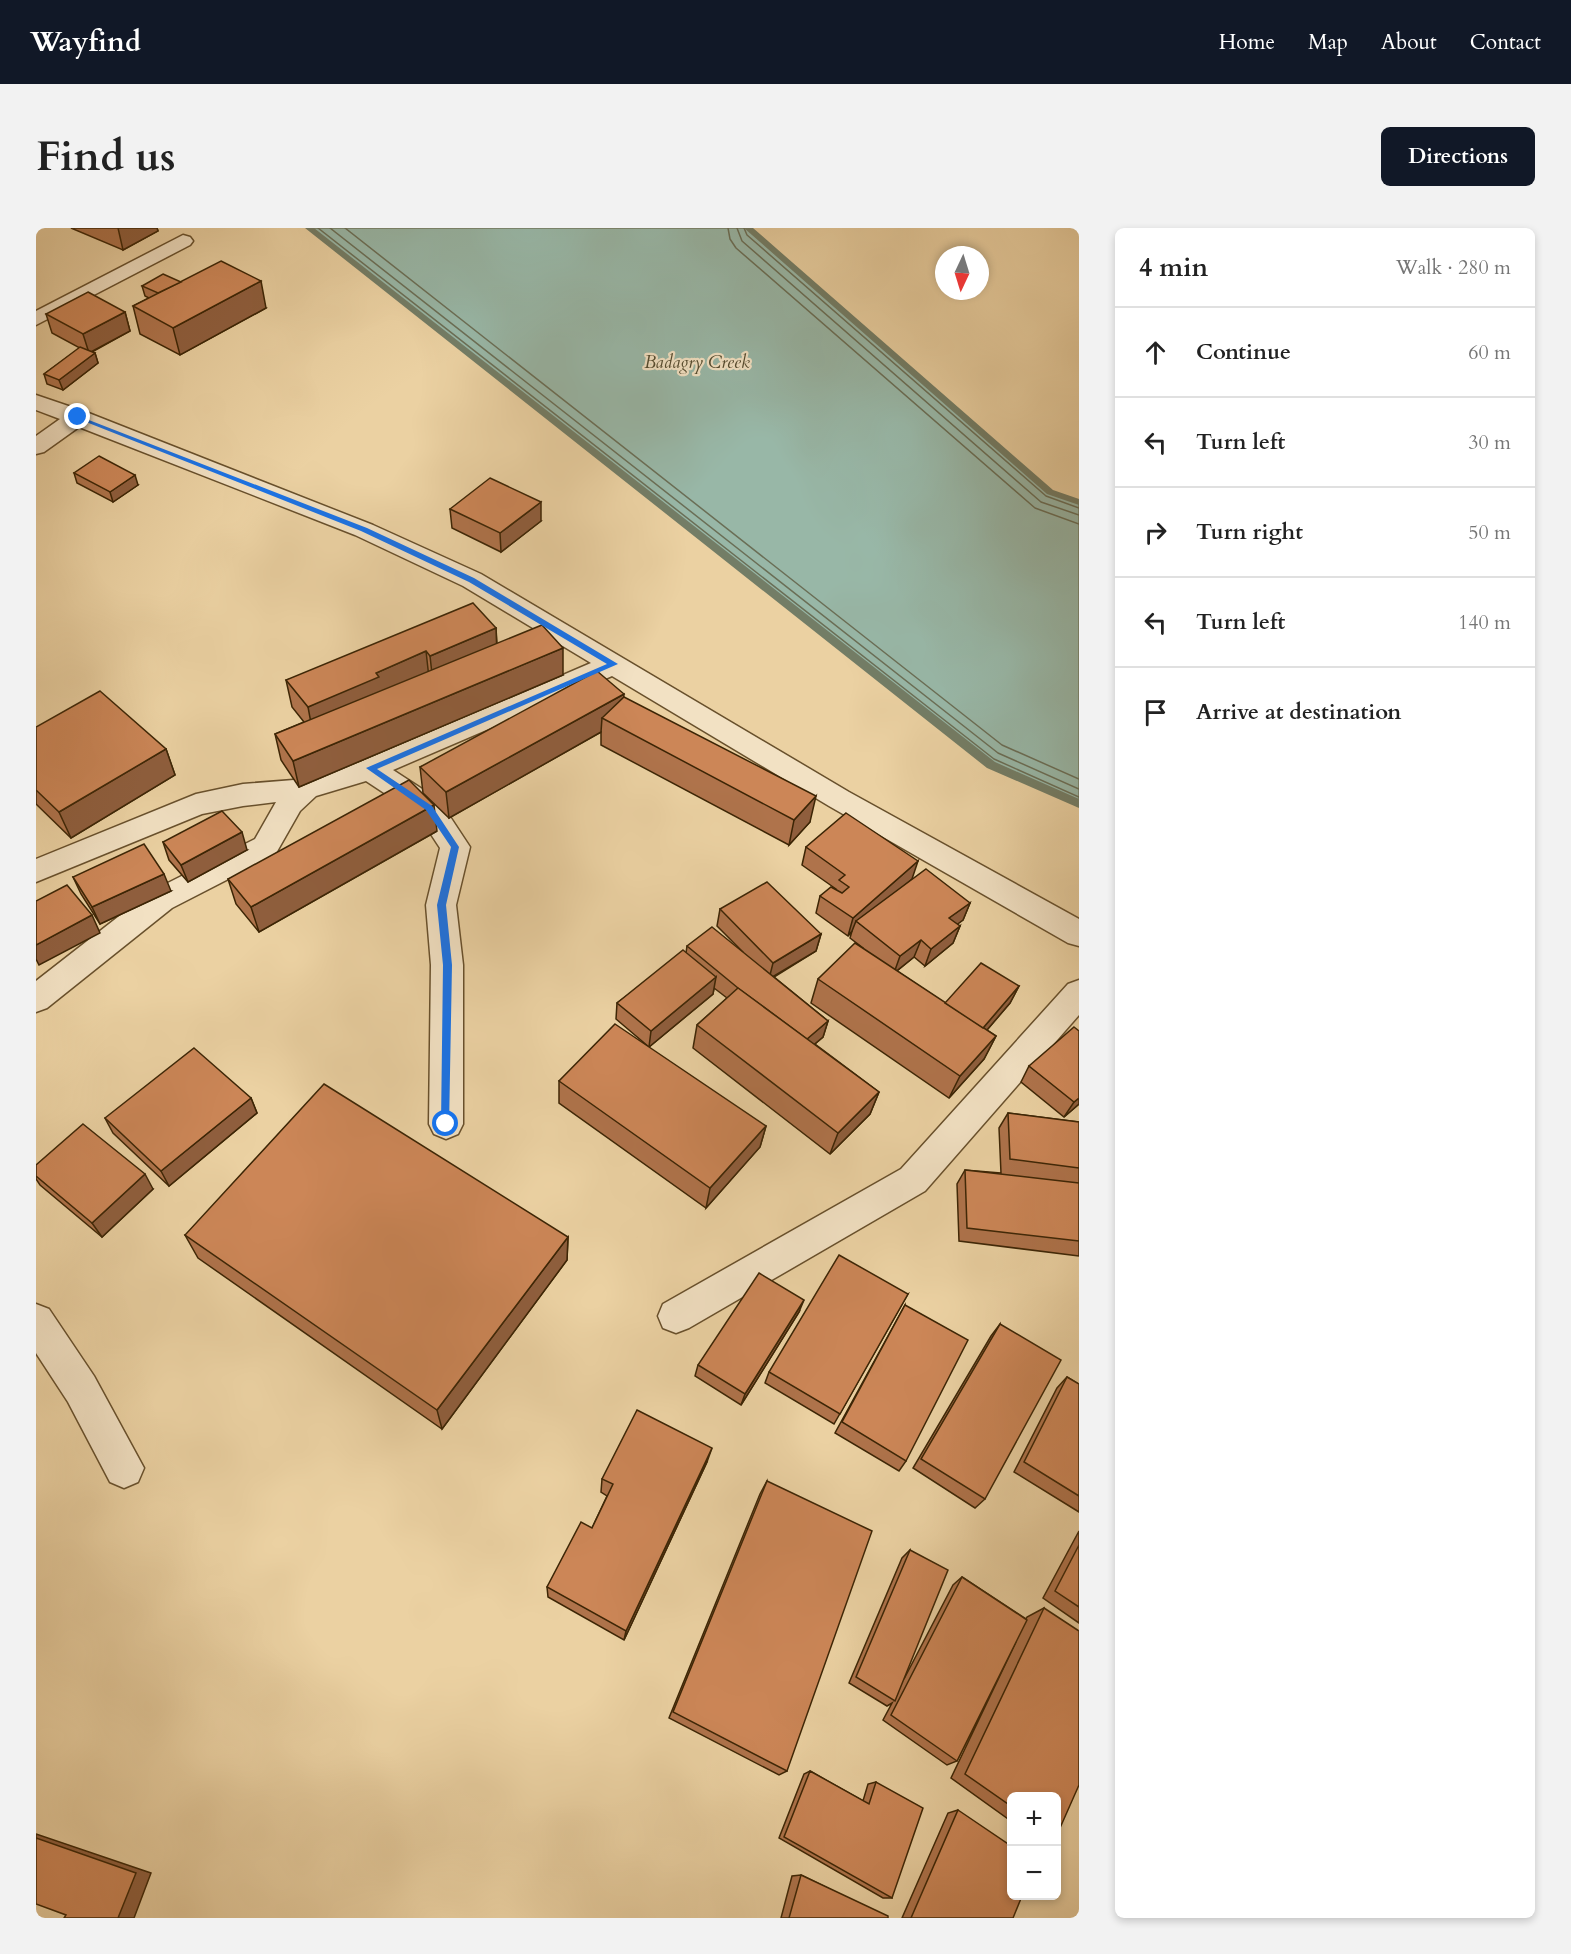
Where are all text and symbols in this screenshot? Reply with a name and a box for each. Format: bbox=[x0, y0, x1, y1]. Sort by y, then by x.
text: Wayfind bbox=[30, 23, 141, 61]
text: Home bbox=[1219, 28, 1275, 57]
text: Map bbox=[1308, 28, 1348, 57]
text: About bbox=[1381, 28, 1437, 57]
text: Contact bbox=[1470, 28, 1541, 57]
button: Directions bbox=[1381, 127, 1535, 186]
text: Find us bbox=[36, 128, 176, 185]
north arrow bbox=[935, 246, 989, 300]
text: 4 min bbox=[1139, 250, 1208, 285]
text: Walk · 280 m bbox=[1396, 254, 1511, 281]
icon: ahead bbox=[1139, 336, 1172, 369]
text: Continue bbox=[1196, 337, 1291, 367]
text: 60 m bbox=[1468, 339, 1511, 366]
water label: Badagry Creek bbox=[644, 350, 750, 375]
route end bbox=[64, 403, 90, 429]
icon: left bbox=[1139, 426, 1172, 459]
text: Turn left bbox=[1196, 427, 1285, 457]
text: 30 m bbox=[1468, 429, 1511, 456]
icon: right bbox=[1139, 516, 1172, 549]
text: Turn right bbox=[1196, 517, 1303, 547]
text: 50 m bbox=[1468, 519, 1511, 546]
icon: left bbox=[1139, 606, 1172, 639]
text: Turn left bbox=[1196, 607, 1285, 637]
text: 140 m bbox=[1458, 609, 1511, 636]
icon: arrive bbox=[1139, 696, 1172, 729]
text: Arrive at destination bbox=[1196, 697, 1401, 727]
route start bbox=[432, 1110, 458, 1136]
map controls bbox=[1007, 1792, 1061, 1900]
button: + bbox=[1007, 1792, 1061, 1846]
button: − bbox=[1007, 1846, 1061, 1900]

